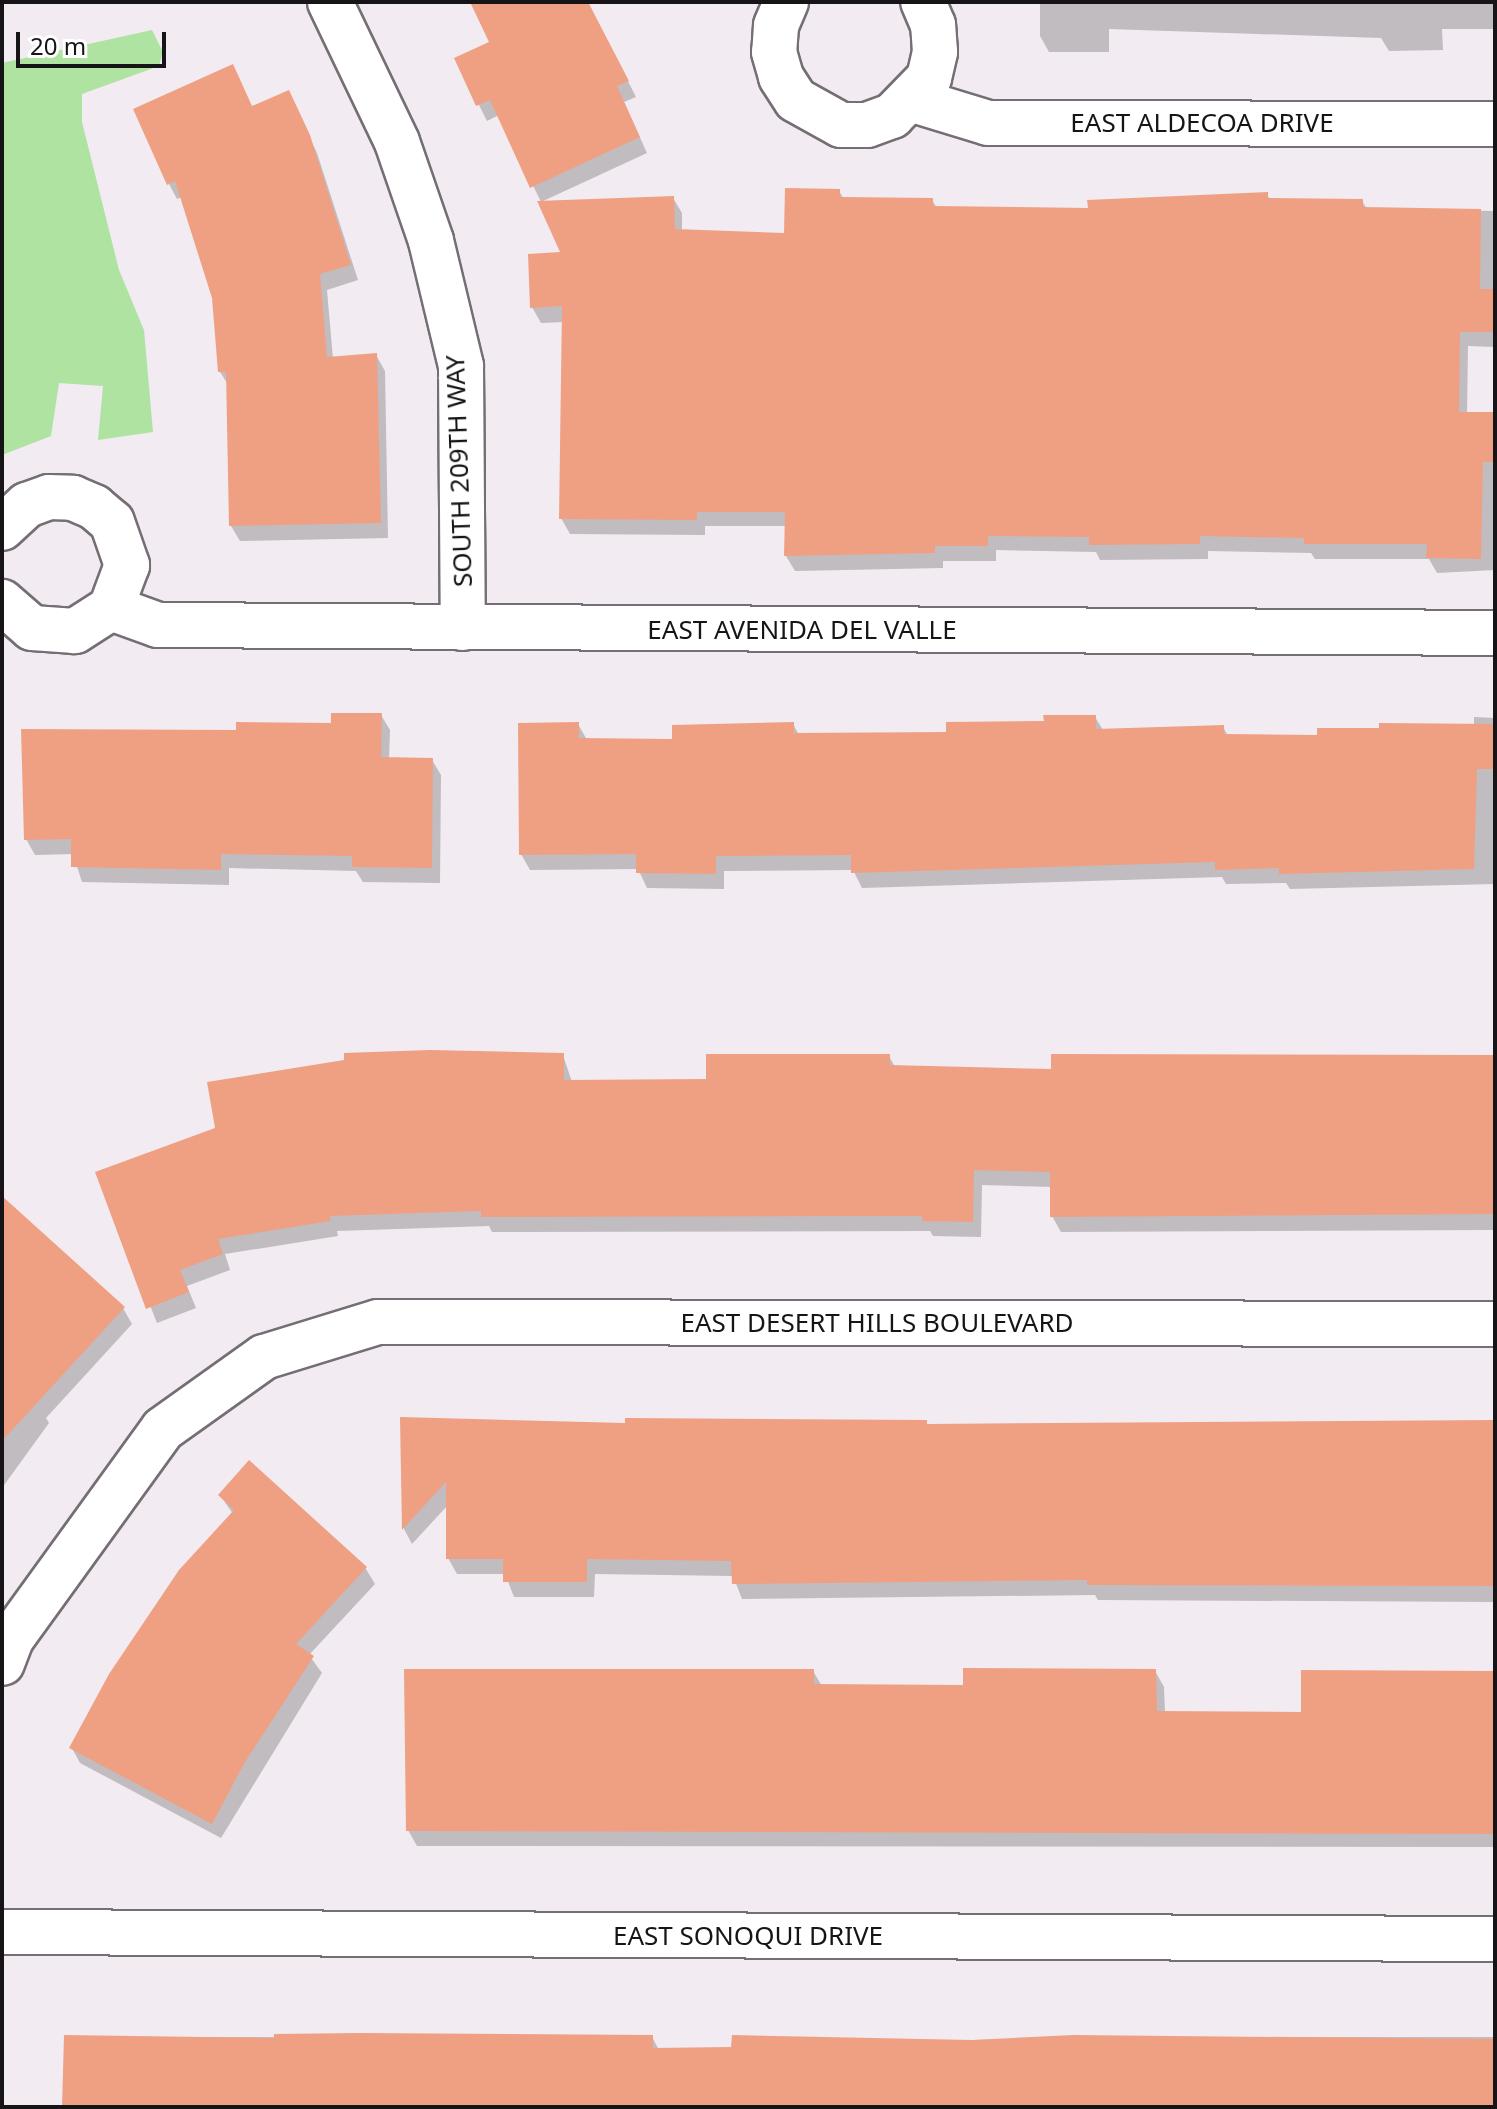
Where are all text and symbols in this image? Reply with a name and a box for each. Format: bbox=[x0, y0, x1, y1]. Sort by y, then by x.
scale bar bbox=[20, 16, 170, 66]
text: 20 m bbox=[30, 29, 86, 62]
street label: EAST ALDECOA DRIVE bbox=[1070, 107, 1334, 139]
street label: SOUTH 209TH WAY bbox=[439, 354, 479, 588]
street label: EAST AVENIDA DEL VALLE bbox=[647, 614, 957, 646]
street label: EAST DESERT HILLS BOULEVARD bbox=[680, 1307, 1074, 1339]
street label: EAST SONOQUI DRIVE bbox=[613, 1920, 883, 1952]

